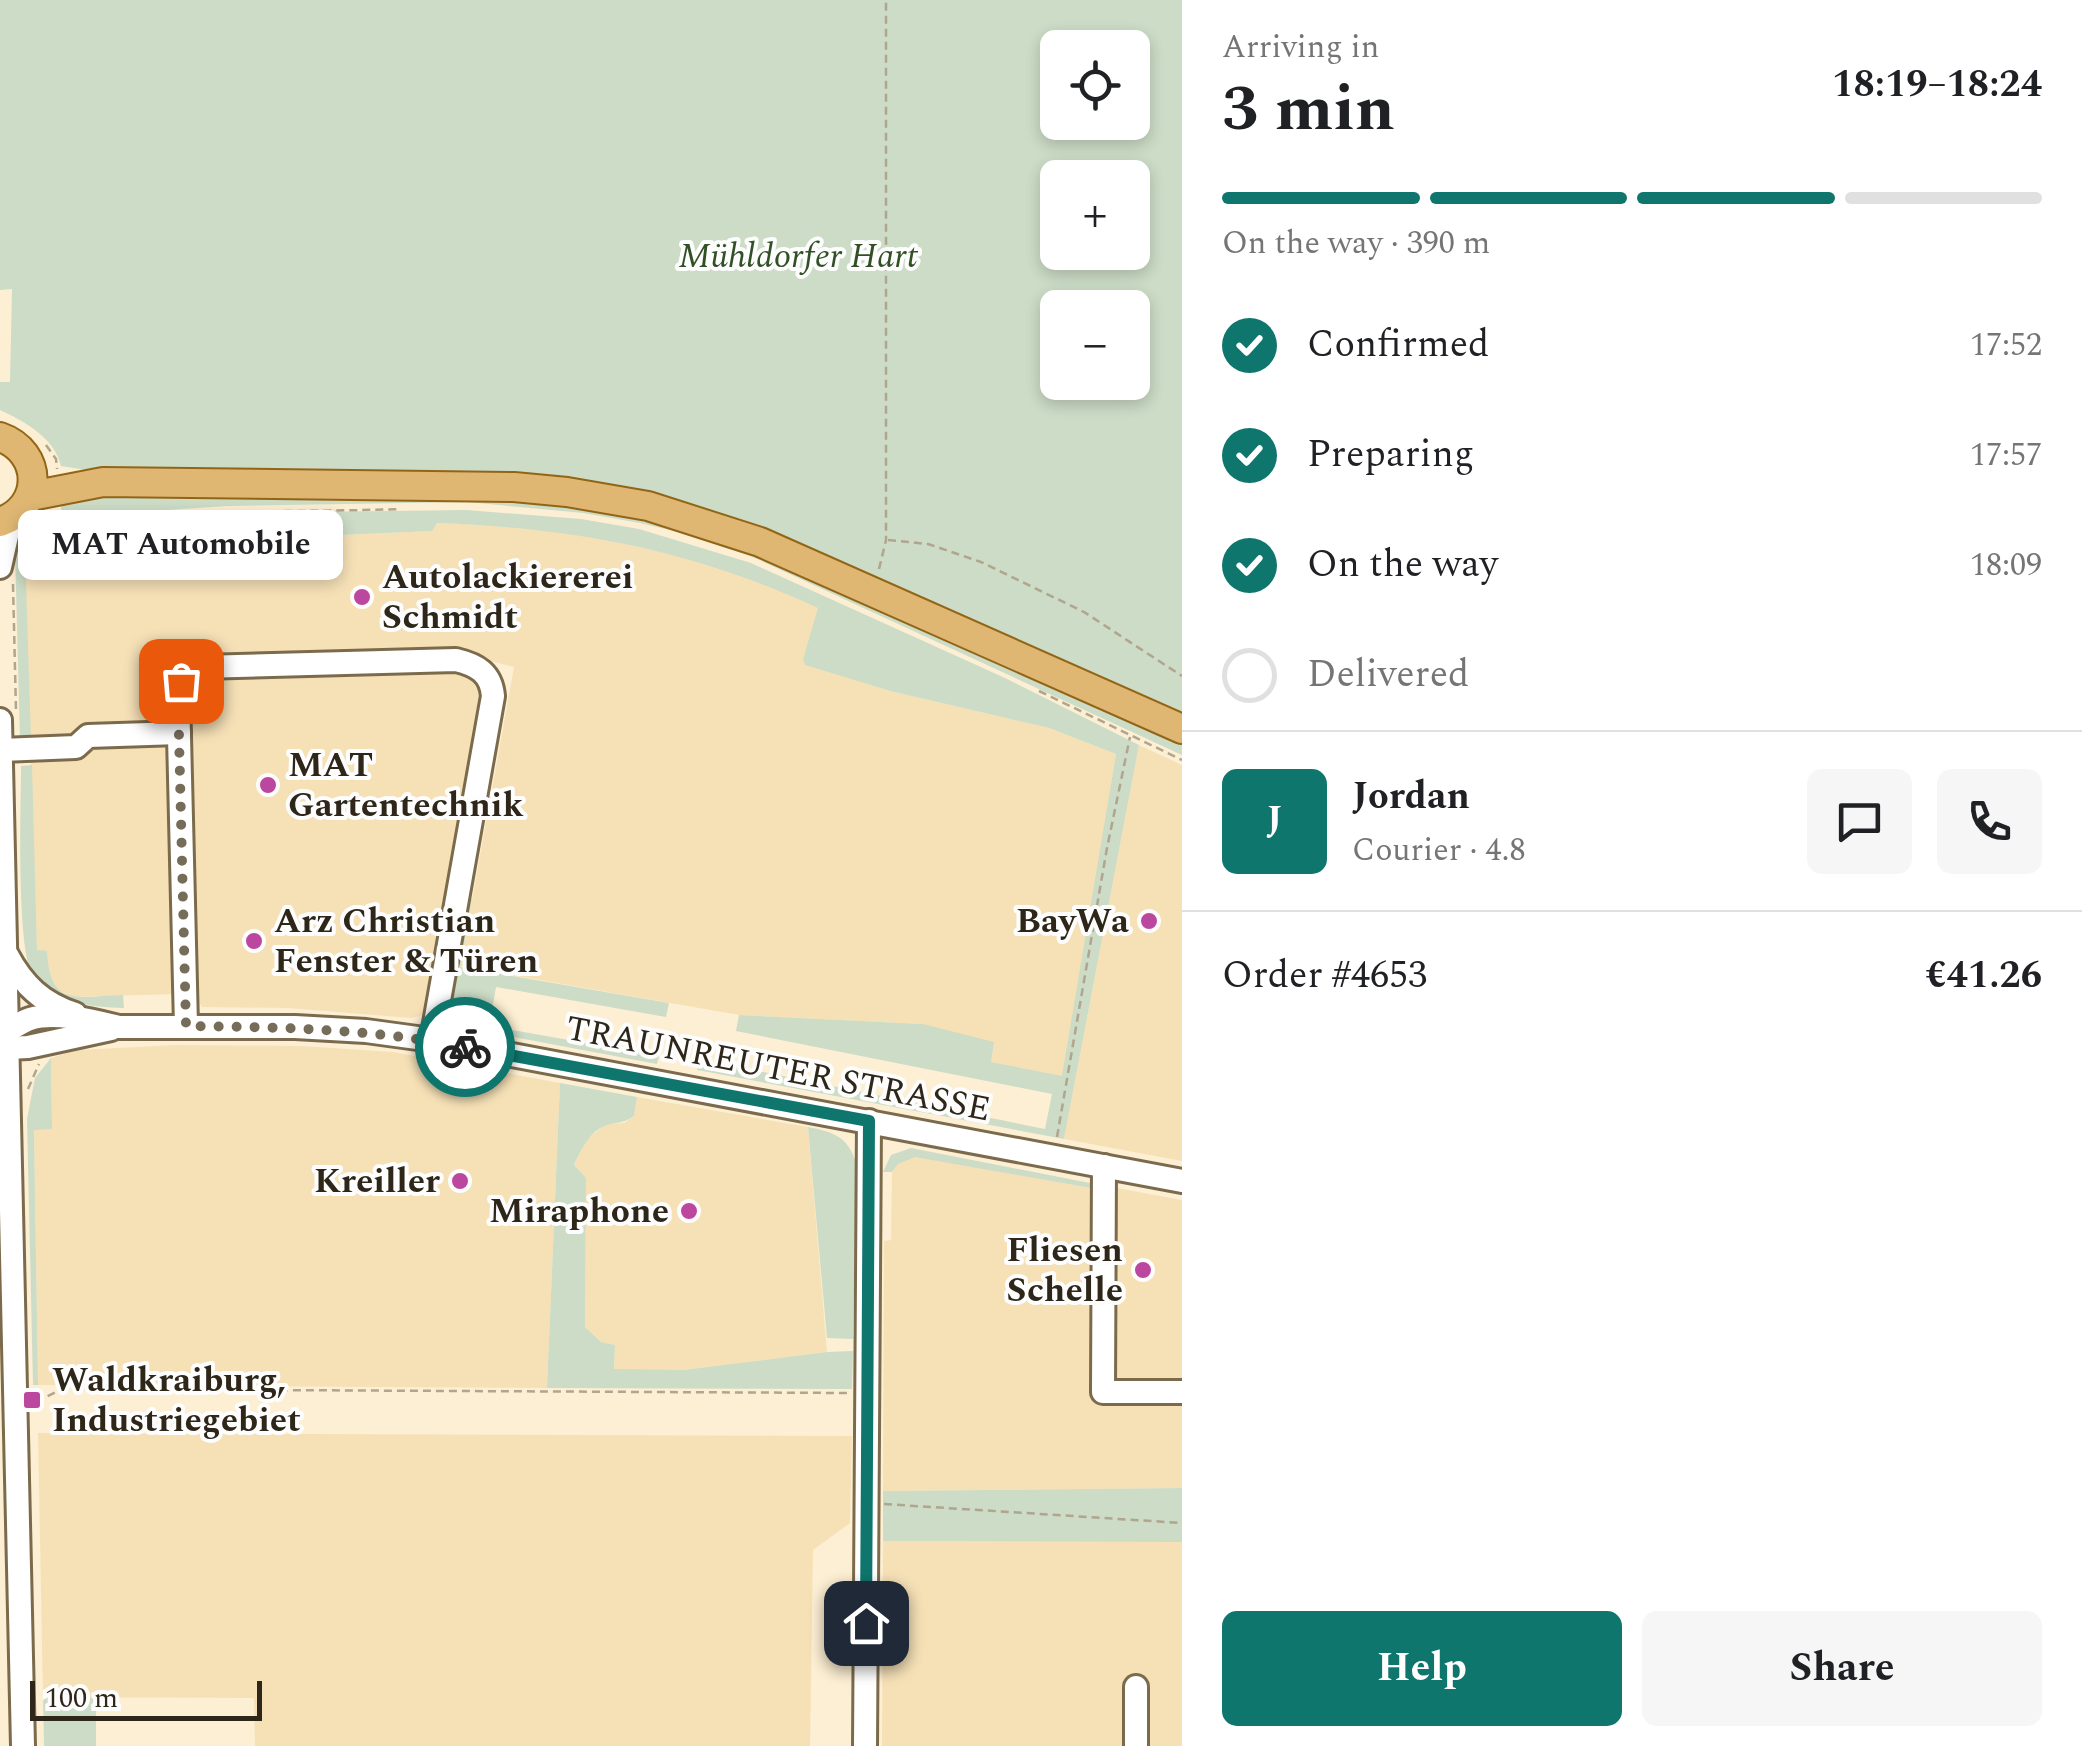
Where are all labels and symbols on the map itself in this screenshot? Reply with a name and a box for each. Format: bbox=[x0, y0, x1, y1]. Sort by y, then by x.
park label: Mühldorfer Hart bbox=[678, 230, 919, 283]
callout: MAT Automobile bbox=[19, 511, 344, 581]
place label: Autolackiererei Schmidt bbox=[382, 551, 633, 644]
marker: Autolackiererei Schmidt bbox=[351, 586, 373, 608]
pin bbox=[139, 639, 224, 724]
place label: MAT Gartentechnik bbox=[288, 739, 524, 832]
marker: MAT Gartentechnik bbox=[257, 774, 279, 796]
place label: Arz Christian Fenster & Türen bbox=[274, 895, 538, 988]
place label: BayWa bbox=[1016, 895, 1129, 948]
marker: BayWa bbox=[1138, 910, 1160, 932]
marker: Arz Christian Fenster & Türen bbox=[243, 930, 265, 952]
courier bbox=[415, 997, 515, 1097]
street label: TRAUNREUTER STRASSE bbox=[561, 1002, 995, 1136]
place label: Kreiller bbox=[314, 1155, 440, 1208]
marker: Kreiller bbox=[449, 1170, 471, 1192]
place label: Miraphone bbox=[489, 1185, 669, 1238]
marker: Miraphone bbox=[678, 1200, 700, 1222]
place label: Fliesen Schelle bbox=[1006, 1224, 1123, 1317]
marker: Fliesen Schelle bbox=[1132, 1259, 1154, 1281]
place label: Waldkraiburg, Industriegebiet bbox=[52, 1354, 301, 1447]
marker: Waldkraiburg, Industriegebiet bbox=[21, 1389, 43, 1411]
pin bbox=[824, 1581, 909, 1666]
scale bar bbox=[30, 1676, 262, 1720]

